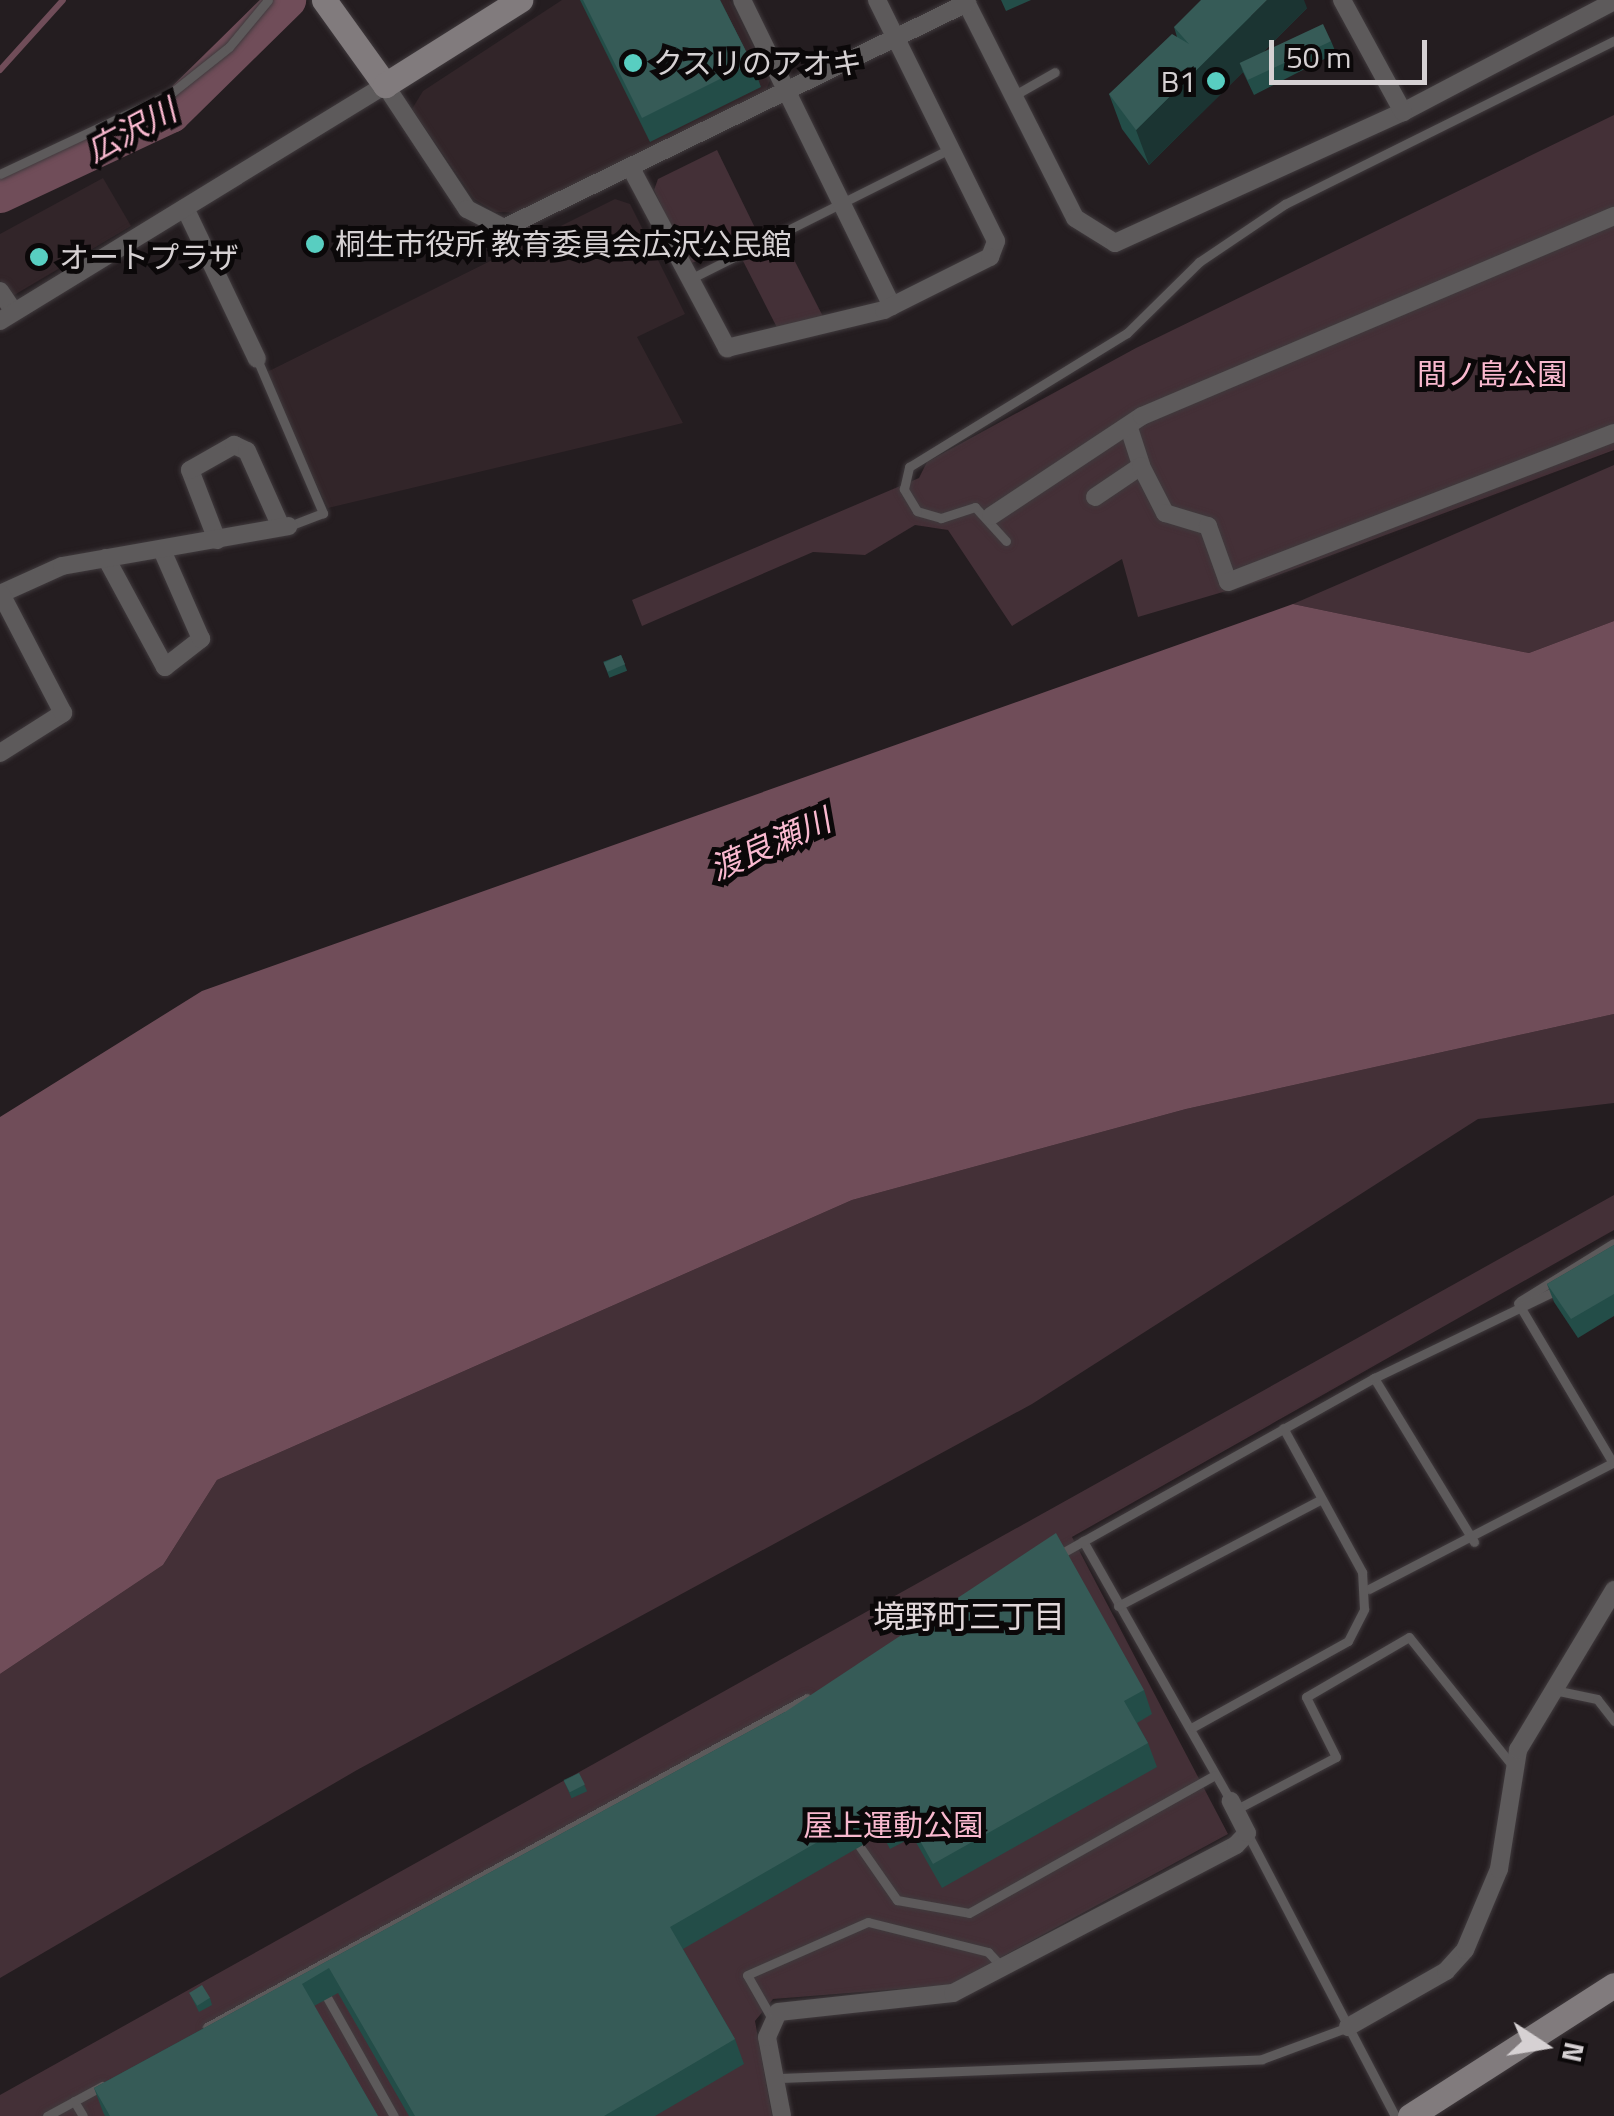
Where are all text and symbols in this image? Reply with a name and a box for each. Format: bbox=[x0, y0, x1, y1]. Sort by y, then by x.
scale bar bbox=[1274, 20, 1432, 82]
text: 50 m bbox=[1286, 34, 1351, 80]
place label: クスリのアオキ bbox=[653, 45, 863, 81]
marker: クスリのアオキ bbox=[622, 52, 644, 74]
place label: B1 bbox=[1161, 63, 1196, 99]
marker: B1 bbox=[1205, 70, 1227, 92]
water label: 広沢川 bbox=[80, 91, 182, 169]
place label: 桐生市役所 教育委員会広沢公民館 bbox=[335, 226, 792, 262]
marker: 桐生市役所 教育委員会広沢公民館 bbox=[304, 233, 326, 255]
place label: オートプラザ bbox=[59, 239, 239, 275]
marker: オートプラザ bbox=[28, 246, 50, 268]
park label: 間ノ島公園 bbox=[1417, 356, 1567, 392]
water label: 渡良瀬川 bbox=[704, 800, 836, 888]
district label: 境野町三丁目 bbox=[873, 1597, 1065, 1635]
park label: 屋上運動公園 bbox=[803, 1807, 983, 1843]
north arrow bbox=[1494, 1996, 1594, 2096]
text: N bbox=[1551, 2038, 1597, 2066]

